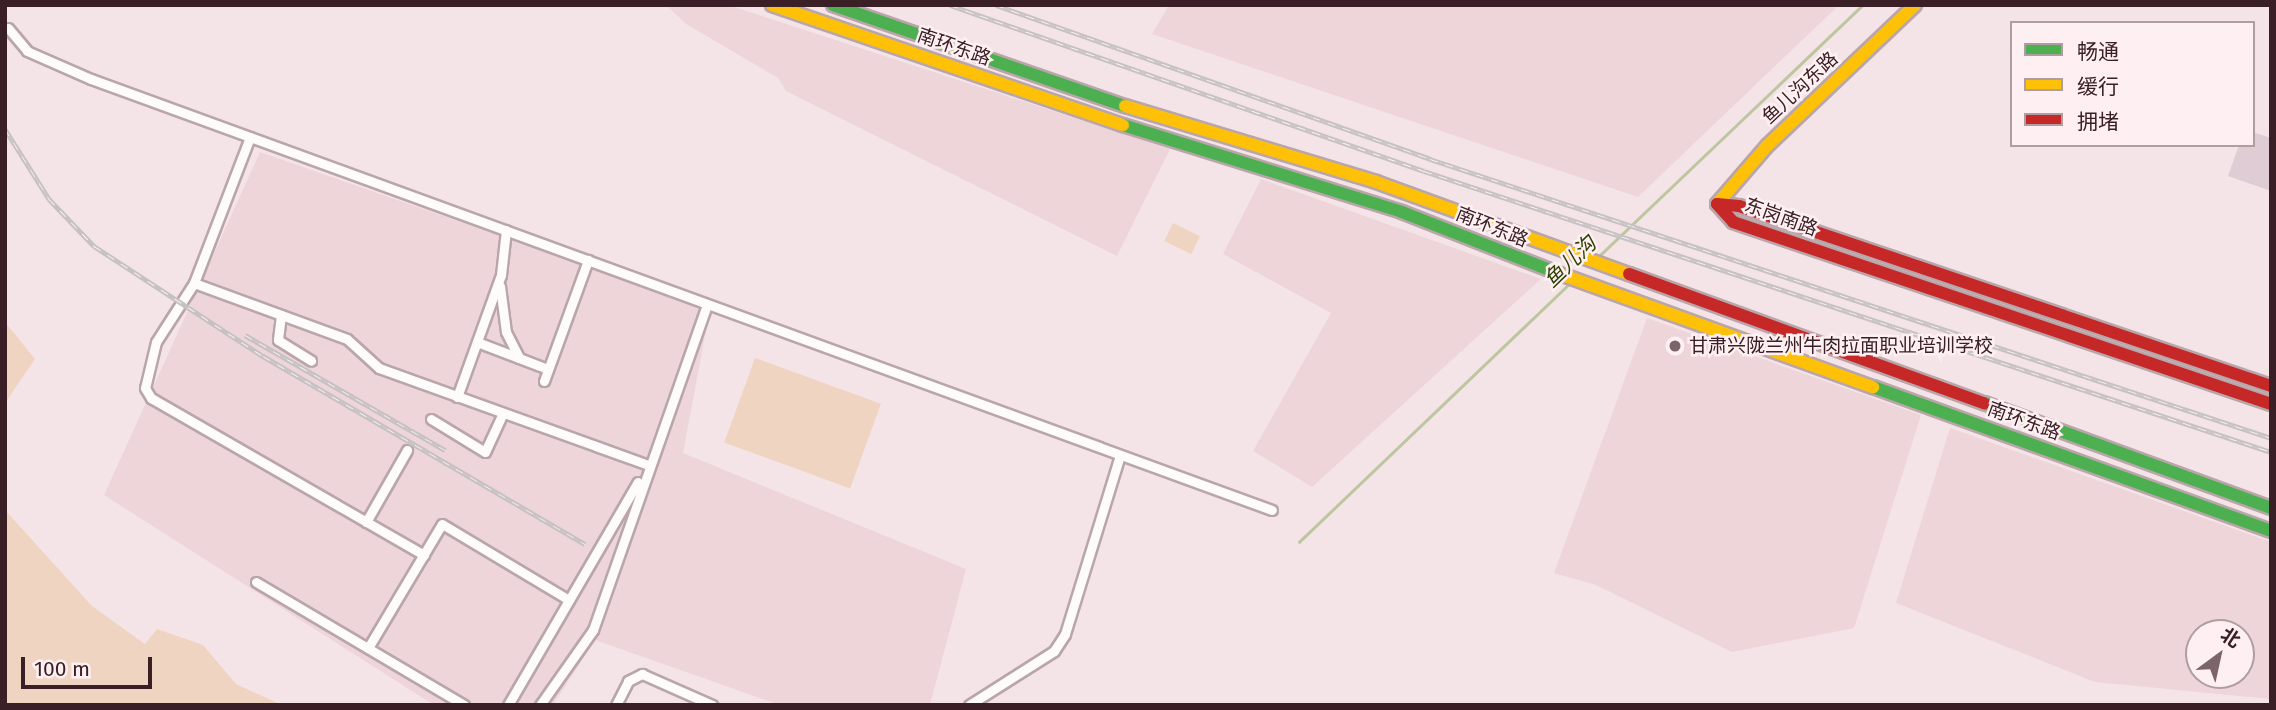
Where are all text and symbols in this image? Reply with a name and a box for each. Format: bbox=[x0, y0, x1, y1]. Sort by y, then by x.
legend bbox=[2010, 21, 2255, 147]
street label: 南环东路 bbox=[914, 24, 994, 70]
text: 畅通 bbox=[2077, 39, 2119, 65]
street label: 鱼儿沟东路 bbox=[1757, 47, 1843, 129]
text: 缓行 bbox=[2077, 74, 2119, 100]
text: 拥堵 bbox=[2077, 109, 2119, 135]
street label: 东岗南路 bbox=[1741, 193, 1821, 241]
street label: 南环东路 bbox=[1452, 202, 1532, 252]
water label: 鱼儿沟 bbox=[1539, 231, 1601, 293]
place label: 甘肃兴陇兰州牛肉拉面职业培训学校 bbox=[1689, 335, 1993, 357]
marker: 甘肃兴陇兰州牛肉拉面职业培训学校 bbox=[1667, 338, 1683, 354]
street label: 南环东路 bbox=[1984, 397, 2064, 445]
north arrow bbox=[2185, 619, 2255, 689]
text: 北 bbox=[2216, 623, 2245, 652]
scale bar bbox=[24, 644, 156, 688]
text: 100 m bbox=[34, 656, 90, 682]

